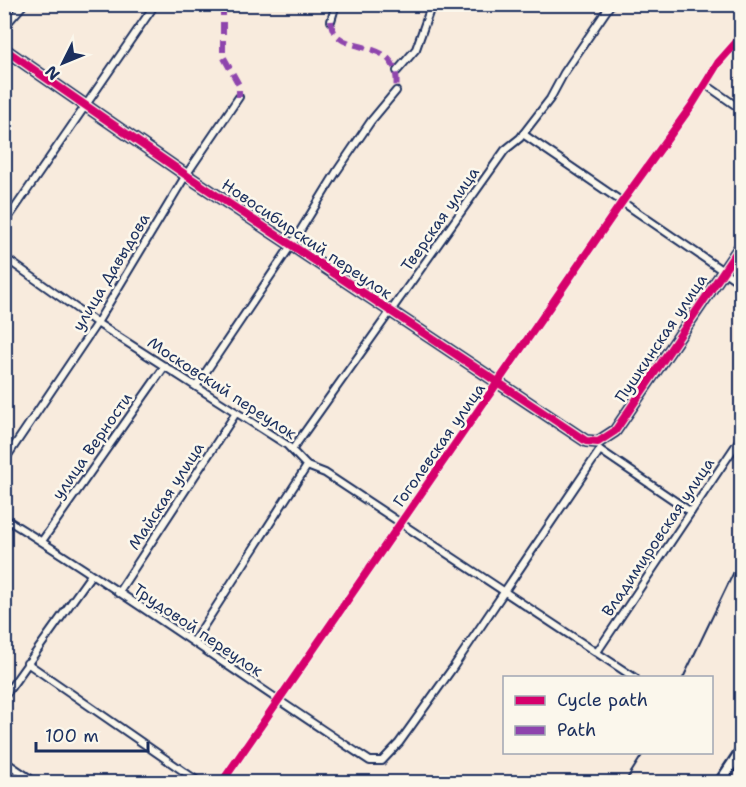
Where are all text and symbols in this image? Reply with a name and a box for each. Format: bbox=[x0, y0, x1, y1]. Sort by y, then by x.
north arrow bbox=[33, 33, 93, 93]
text: N bbox=[40, 61, 64, 85]
street label: Тверская улица bbox=[396, 163, 484, 275]
street label: Новосибирский переулок bbox=[218, 174, 397, 304]
street label: улица Давыдова bbox=[68, 209, 154, 335]
street label: Пушкинская улица bbox=[610, 270, 712, 406]
street label: Московский переулок bbox=[143, 332, 301, 444]
street label: Гоголевская улица bbox=[388, 379, 490, 511]
street label: улица Верности bbox=[47, 388, 137, 504]
street label: Майская улица bbox=[123, 438, 209, 554]
street label: Владимировская улица bbox=[597, 453, 719, 621]
street label: Трудовой переулок bbox=[129, 579, 267, 681]
legend bbox=[503, 676, 713, 754]
text: Cycle path bbox=[557, 688, 648, 712]
scale bar bbox=[36, 715, 148, 753]
text: Path bbox=[557, 718, 596, 742]
text: 100 m bbox=[45, 724, 99, 748]

